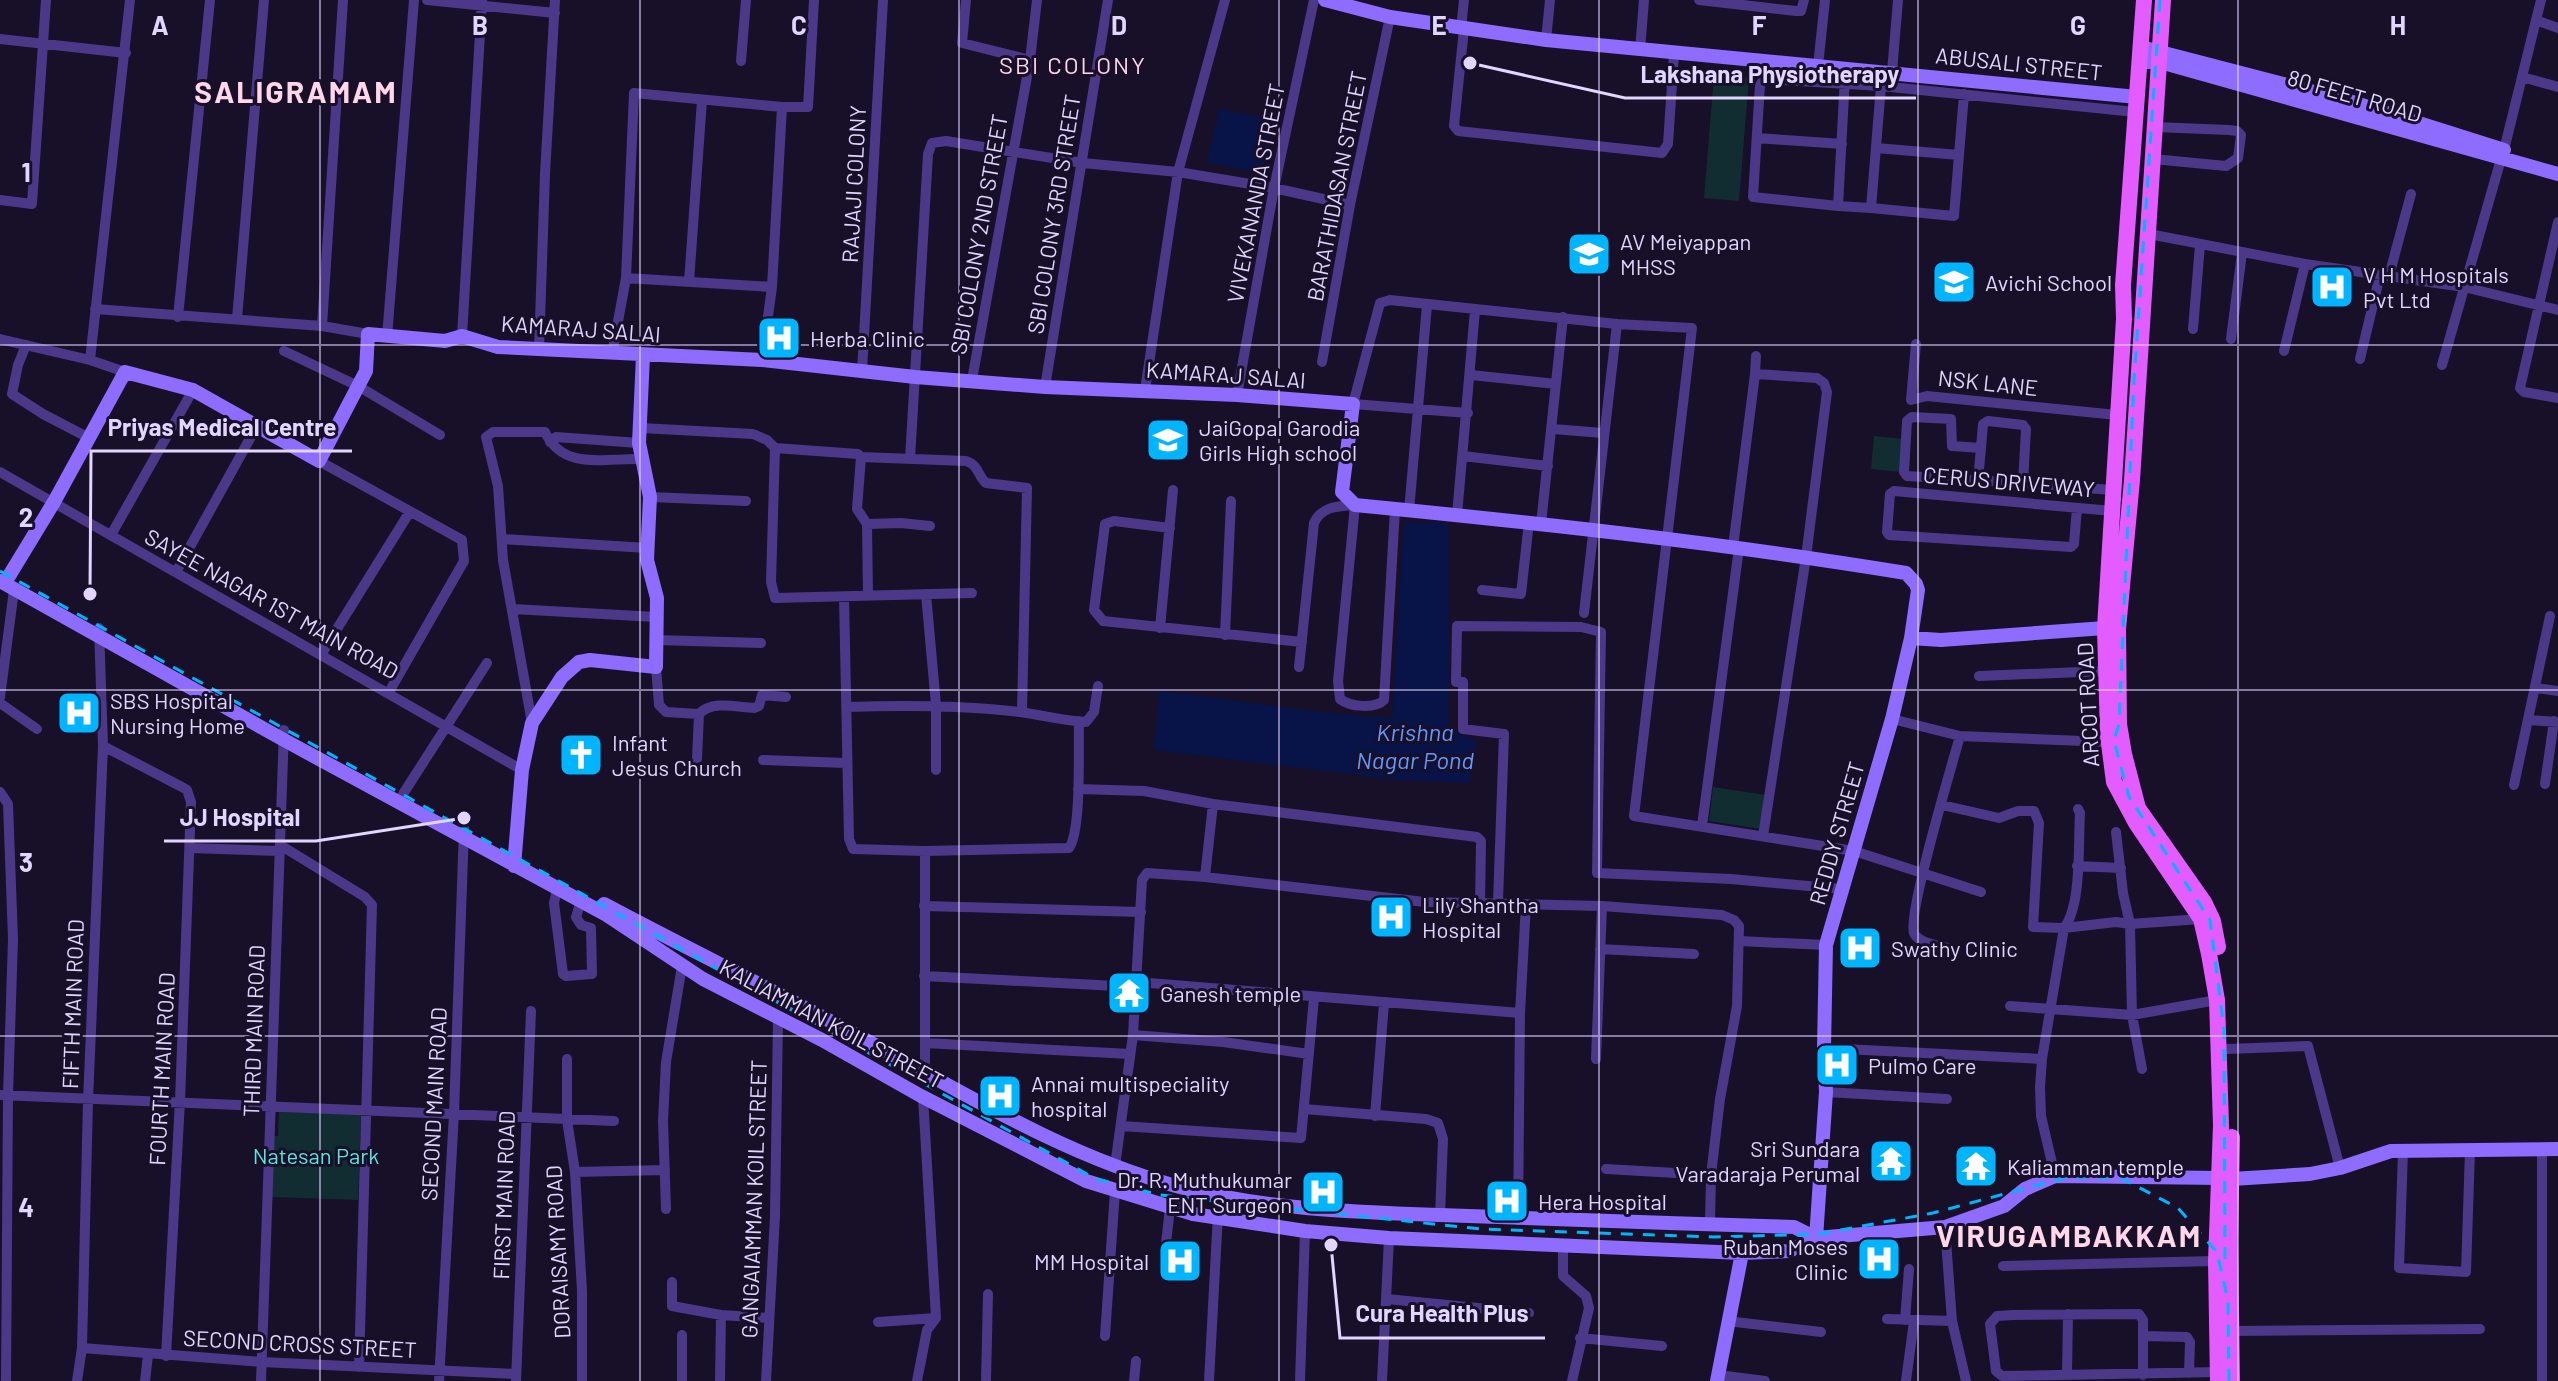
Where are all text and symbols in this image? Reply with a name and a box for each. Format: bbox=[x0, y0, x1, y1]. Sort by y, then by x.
text: A bbox=[151, 9, 169, 40]
text: B bbox=[472, 9, 488, 40]
text: C bbox=[791, 9, 807, 40]
text: D bbox=[1111, 9, 1127, 40]
text: E bbox=[1431, 9, 1447, 40]
text: F bbox=[1752, 9, 1767, 40]
text: G bbox=[2070, 9, 2086, 40]
text: H bbox=[2390, 9, 2406, 40]
street label: ABUSALI STREET bbox=[1934, 41, 2104, 85]
district label: SBI COLONY bbox=[999, 50, 1147, 79]
callout: Lakshana Physiotherapy bbox=[1625, 50, 1916, 98]
text: Lakshana Physiotherapy bbox=[1641, 59, 1899, 88]
street label: 80 FEET ROAD bbox=[2285, 63, 2425, 127]
street label: BARATHIDASAN STREET bbox=[1301, 69, 1371, 303]
district label: SALIGRAMAM bbox=[194, 73, 398, 109]
street label: VIVEKANANDA STREET bbox=[1221, 81, 1289, 305]
street label: SBI COLONY 3RD STREET bbox=[1021, 92, 1085, 336]
street label: RAJAJI COLONY bbox=[836, 105, 870, 263]
street label: SBI COLONY 2ND STREET bbox=[944, 112, 1012, 356]
text: 1 bbox=[21, 156, 31, 187]
place label: AV Meiyappan MHSS bbox=[1620, 228, 1751, 279]
school or university icon: AV Meiyappan MHSS bbox=[1565, 230, 1613, 278]
school or university icon: Avichi School bbox=[1930, 258, 1978, 306]
place label: V H M Hospitals Pvt Ltd bbox=[2363, 261, 2509, 312]
hospital icon: V H M Hospitals Pvt Ltd bbox=[2308, 263, 2356, 311]
place label: Avichi School bbox=[1985, 269, 2112, 295]
street label: KAMARAJ SALAI bbox=[500, 309, 662, 347]
hospital icon: Herba Clinic bbox=[755, 314, 803, 362]
place label: Herba Clinic bbox=[810, 325, 925, 351]
street label: KAMARAJ SALAI bbox=[1145, 355, 1307, 393]
street label: NSK LANE bbox=[1937, 364, 2039, 400]
callout: Priyas Medical Centre bbox=[91, 403, 352, 451]
text: Priyas Medical Centre bbox=[108, 412, 336, 441]
place label: JaiGopal Garodia Girls High school bbox=[1199, 414, 1360, 465]
school or university icon: JaiGopal Garodia Girls High school bbox=[1144, 416, 1192, 464]
street label: CERUS DRIVEWAY bbox=[1922, 461, 2096, 501]
text: 2 bbox=[19, 501, 33, 532]
street label: SAYEE NAGAR 1ST MAIN ROAD bbox=[141, 522, 403, 684]
street label: ARCOT ROAD bbox=[2071, 642, 2103, 768]
place label: SBS Hospital Nursing Home bbox=[110, 687, 245, 738]
hospital icon: SBS Hospital Nursing Home bbox=[55, 689, 103, 737]
water label: Krishna Nagar Pond bbox=[1356, 717, 1474, 774]
place label: Infant Jesus Church bbox=[612, 729, 742, 780]
church icon: Infant Jesus Church bbox=[557, 731, 605, 779]
street label: REDDY STREET bbox=[1803, 758, 1869, 908]
callout: JJ Hospital bbox=[164, 793, 316, 841]
text: JJ Hospital bbox=[180, 802, 300, 831]
text: 3 bbox=[19, 846, 33, 877]
place label: Lily Shantha Hospital bbox=[1422, 891, 1539, 942]
hospital icon: Lily Shantha Hospital bbox=[1367, 893, 1415, 941]
street label: FIFTH MAIN ROAD bbox=[56, 919, 88, 1089]
hospital icon: Swathy Clinic bbox=[1836, 924, 1884, 972]
place label: Swathy Clinic bbox=[1891, 935, 2018, 961]
street label: THIRD MAIN ROAD bbox=[237, 944, 269, 1118]
street label: KALIAMMAN KOIL STREET bbox=[716, 953, 948, 1093]
temple icon: Ganesh temple bbox=[1105, 969, 1153, 1017]
street label: FOURTH MAIN ROAD bbox=[143, 972, 179, 1166]
place label: Ganesh temple bbox=[1160, 980, 1301, 1006]
street label: SECOND MAIN ROAD bbox=[415, 1007, 451, 1201]
hospital icon: Pulmo Care bbox=[1813, 1041, 1861, 1089]
place label: Pulmo Care bbox=[1868, 1052, 1976, 1078]
street label: GANGAIAMMAN KOIL STREET bbox=[735, 1059, 771, 1339]
place label: Annai multispeciality hospital bbox=[1031, 1070, 1229, 1121]
hospital icon: Annai multispeciality hospital bbox=[976, 1072, 1024, 1120]
street label: FIRST MAIN ROAD bbox=[487, 1110, 519, 1280]
place label: Sri Sundara Varadaraja Perumal bbox=[1676, 1135, 1860, 1186]
temple icon: Sri Sundara Varadaraja Perumal bbox=[1867, 1137, 1915, 1185]
park label: Natesan Park bbox=[253, 1142, 379, 1168]
temple icon: Kaliamman temple bbox=[1952, 1142, 2000, 1190]
place label: Kaliamman temple bbox=[2007, 1153, 2184, 1179]
street label: DORAISAMY ROAD bbox=[539, 1165, 575, 1339]
place label: Dr. R. Muthukumar ENT Surgeon bbox=[1117, 1166, 1292, 1217]
hospital icon: Dr. R. Muthukumar ENT Surgeon bbox=[1299, 1168, 1347, 1216]
hospital icon: Hera Hospital bbox=[1483, 1177, 1531, 1225]
place label: Hera Hospital bbox=[1538, 1188, 1667, 1214]
text: 4 bbox=[18, 1191, 34, 1222]
district label: VIRUGAMBAKKAM bbox=[1936, 1217, 2202, 1253]
place label: Ruban Moses Clinic bbox=[1723, 1233, 1848, 1284]
hospital icon: Ruban Moses Clinic bbox=[1855, 1235, 1903, 1283]
hospital icon: MM Hospital bbox=[1156, 1237, 1204, 1285]
place label: MM Hospital bbox=[1034, 1248, 1149, 1274]
callout: Cura Health Plus bbox=[1340, 1290, 1545, 1338]
text: Cura Health Plus bbox=[1355, 1298, 1529, 1327]
street label: SECOND CROSS STREET bbox=[183, 1324, 417, 1362]

